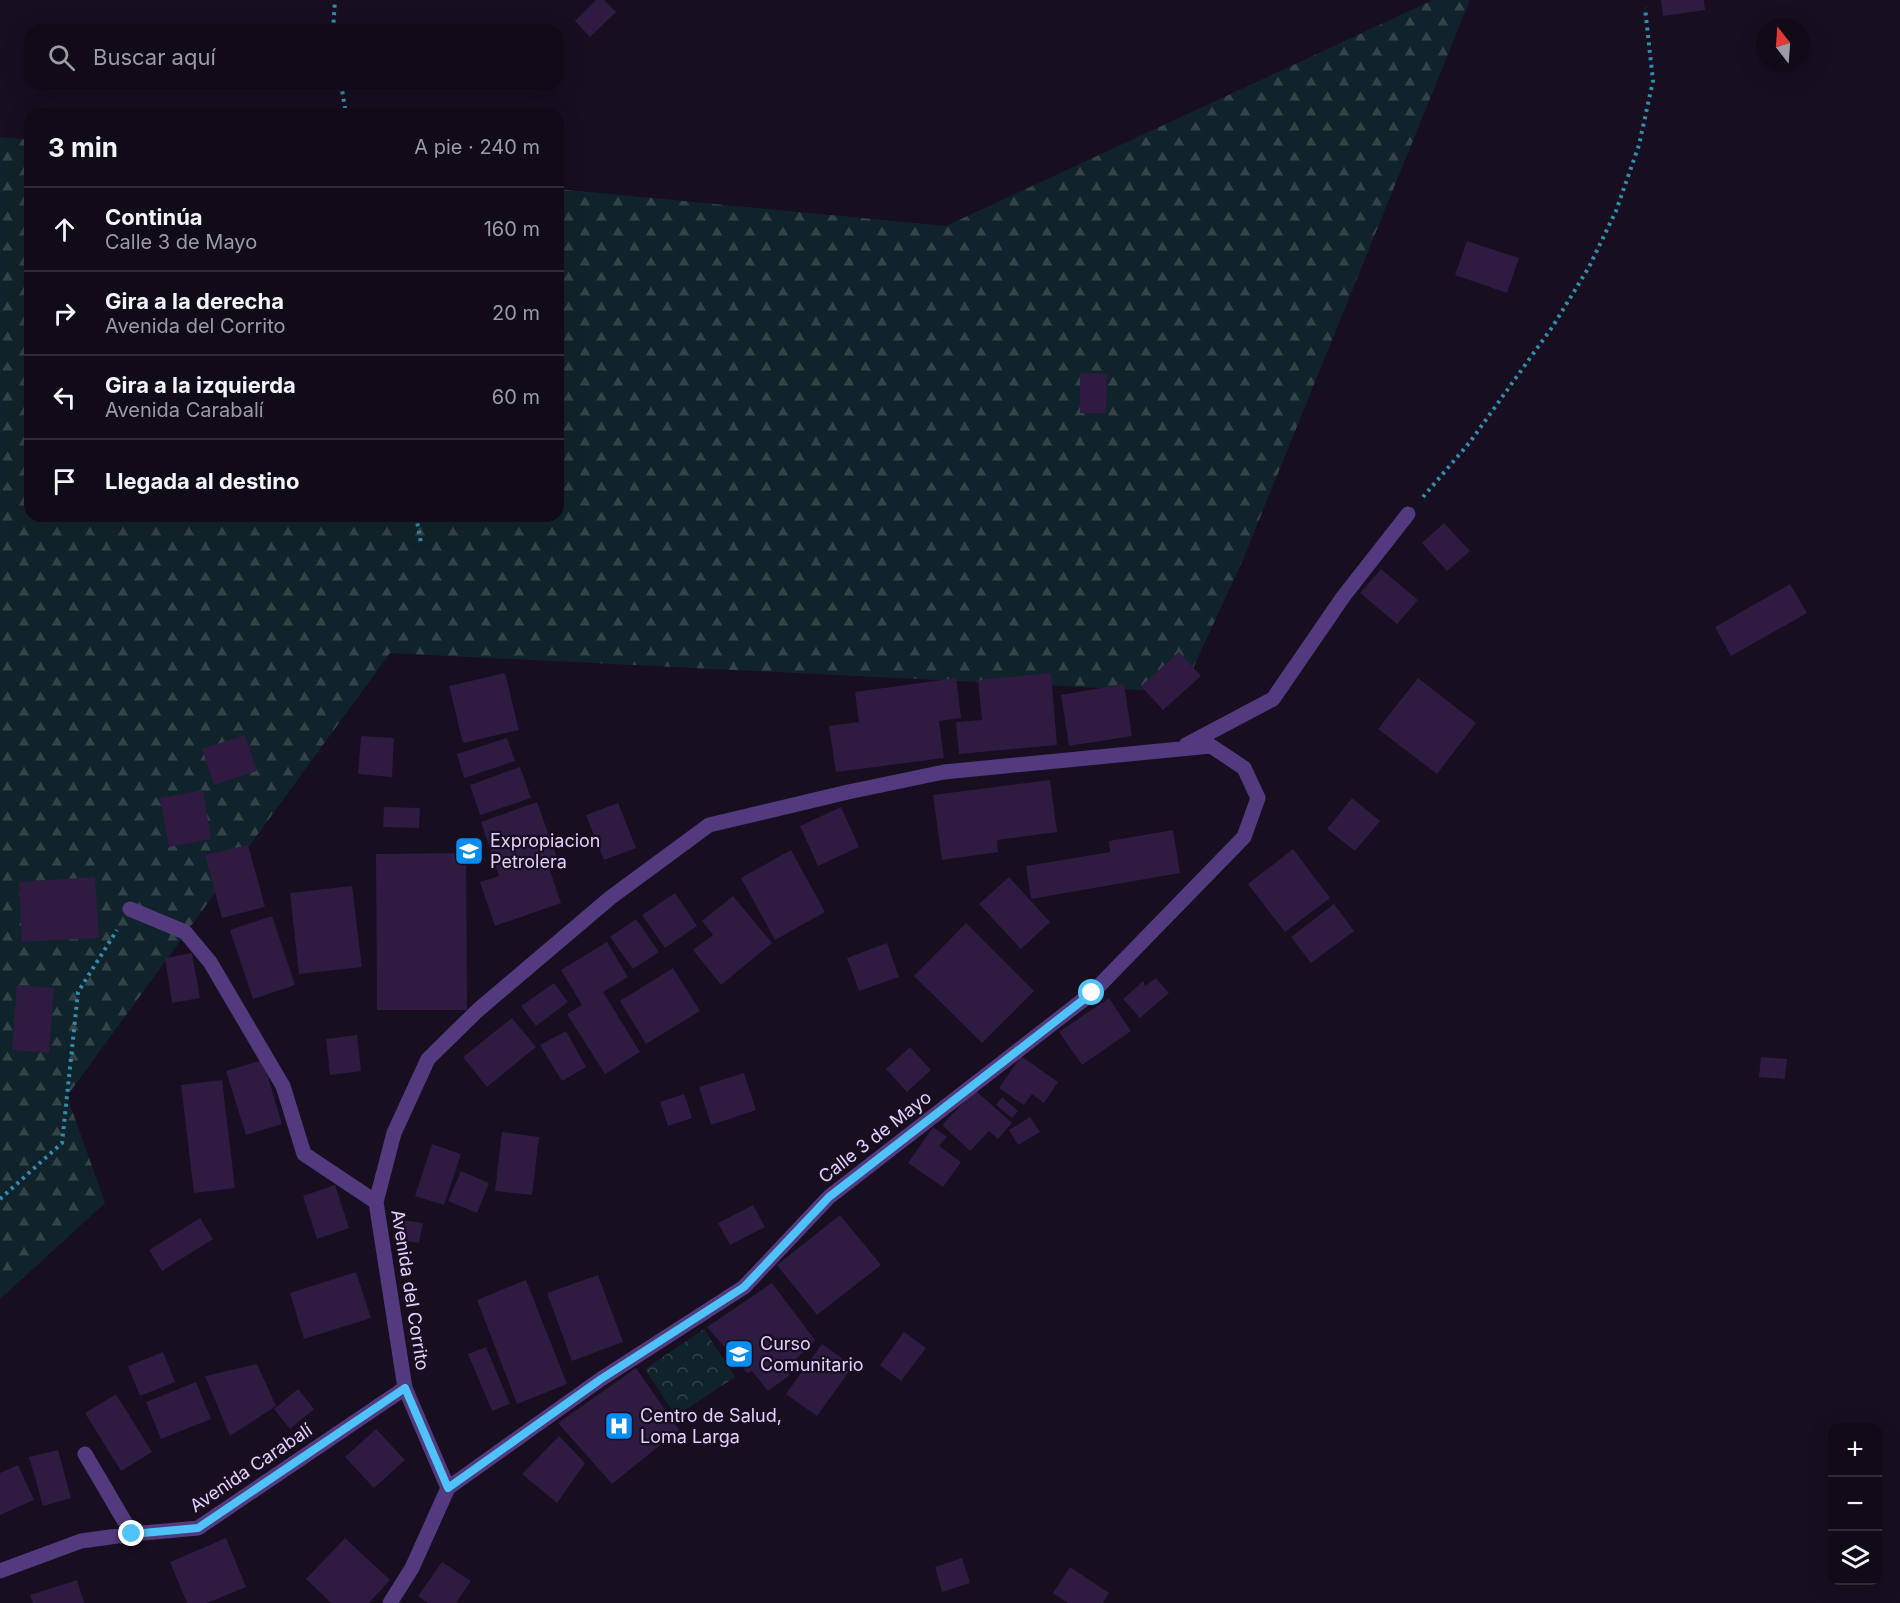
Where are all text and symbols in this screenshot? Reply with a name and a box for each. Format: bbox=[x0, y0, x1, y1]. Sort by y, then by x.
north arrow bbox=[1756, 18, 1810, 72]
search box bbox=[24, 24, 564, 90]
icon: search bbox=[45, 41, 78, 74]
text: Buscar aquí bbox=[93, 44, 216, 70]
text: 3 min bbox=[48, 132, 118, 163]
text: A pie · 240 m bbox=[414, 135, 540, 159]
text: Continúa bbox=[105, 204, 203, 230]
icon: ahead bbox=[48, 213, 81, 246]
text: 160 m bbox=[484, 217, 540, 241]
text: Calle 3 de Mayo bbox=[105, 230, 257, 254]
text: Gira a la derecha bbox=[105, 288, 284, 314]
icon: right bbox=[48, 297, 81, 330]
text: 20 m bbox=[492, 301, 540, 325]
text: Avenida del Corrito bbox=[105, 314, 286, 338]
text: Gira a la izquierda bbox=[105, 372, 296, 398]
icon: left bbox=[48, 381, 81, 414]
text: 60 m bbox=[492, 385, 540, 409]
text: Avenida Carabalí bbox=[105, 398, 264, 422]
icon: arrive bbox=[48, 465, 81, 498]
text: Llegada al destino bbox=[105, 468, 299, 494]
place label: Expropiacion Petrolera bbox=[490, 830, 601, 872]
school or university icon: Expropiacion Petrolera bbox=[453, 835, 485, 867]
route start bbox=[1078, 979, 1104, 1005]
street label: Calle 3 de Mayo bbox=[814, 1086, 935, 1187]
street label: Avenida del Corrito bbox=[387, 1208, 434, 1372]
place label: Curso Comunitario bbox=[760, 1333, 864, 1375]
school or university icon: Curso Comunitario bbox=[723, 1338, 755, 1370]
place label: Centro de Salud, Loma Larga bbox=[640, 1405, 782, 1447]
hospital icon: Centro de Salud, Loma Larga bbox=[603, 1410, 635, 1442]
street label: Avenida Carabalí bbox=[186, 1419, 316, 1516]
map controls bbox=[1828, 1423, 1882, 1585]
button: + bbox=[1828, 1423, 1882, 1477]
button: − bbox=[1828, 1477, 1882, 1531]
route end bbox=[118, 1520, 144, 1546]
button: layers bbox=[1828, 1531, 1882, 1585]

